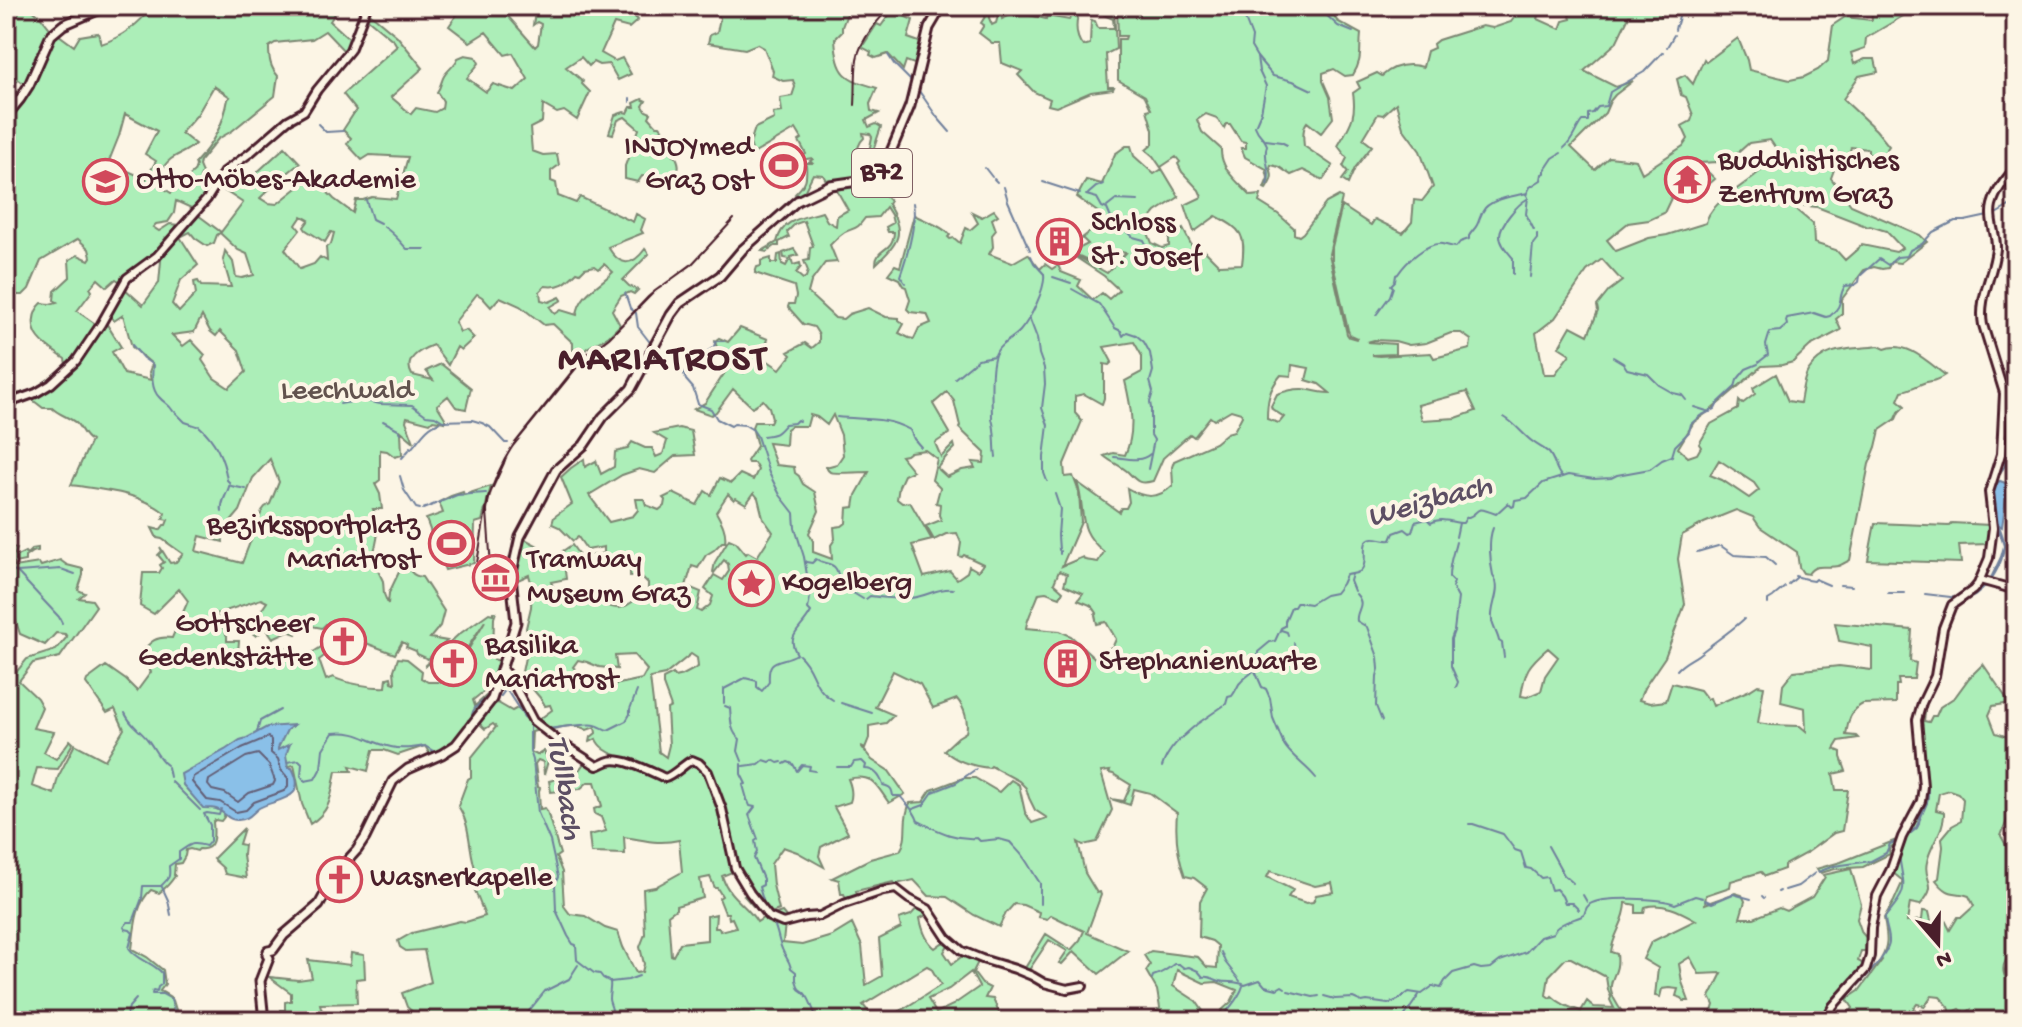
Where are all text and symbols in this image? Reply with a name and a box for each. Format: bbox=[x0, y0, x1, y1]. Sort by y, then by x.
place label: INJOYmed Graz Ost bbox=[624, 131, 756, 200]
sports icon: INJOYmed Graz Ost bbox=[760, 141, 808, 189]
place label: Buddhistisches Zentrum Graz bbox=[1717, 145, 1900, 214]
road number: B72 bbox=[852, 149, 912, 197]
temple icon: Buddhistisches Zentrum Graz bbox=[1663, 155, 1711, 203]
school or university icon: Otto-Möbes-Akademie bbox=[81, 157, 129, 205]
place label: Otto-Möbes-Akademie bbox=[136, 164, 416, 199]
place label: Schloss St. Josef bbox=[1091, 207, 1204, 276]
building icon: Schloss St. Josef bbox=[1036, 217, 1084, 265]
district label: MARIATROST bbox=[558, 339, 768, 383]
park label: Leechwald bbox=[281, 375, 416, 410]
water label: Weizbach bbox=[1364, 468, 1497, 538]
place label: Bezirkssportplatz Mariatrost bbox=[206, 510, 423, 579]
sports icon: Bezirkssportplatz Mariatrost bbox=[427, 520, 475, 568]
place label: Tramway Museum Graz bbox=[525, 544, 691, 613]
museum icon: Tramway Museum Graz bbox=[472, 554, 520, 602]
place icon: Kogelberg bbox=[727, 560, 775, 608]
place label: Kogelberg bbox=[782, 567, 912, 602]
place label: Gottscheer Gedenkstätte bbox=[138, 608, 315, 677]
church icon: Gottscheer Gedenkstätte bbox=[320, 618, 368, 666]
place label: Basilika Mariatrost bbox=[484, 630, 621, 699]
building icon: Stephanienwarte bbox=[1044, 639, 1092, 687]
church icon: Basilika Mariatrost bbox=[430, 640, 478, 688]
place label: Stephanienwarte bbox=[1099, 646, 1317, 681]
water label: Tullbach bbox=[536, 734, 590, 843]
church icon: Wasnerkapelle bbox=[315, 855, 363, 903]
place label: Wasnerkapelle bbox=[370, 862, 553, 897]
north arrow bbox=[1898, 903, 1978, 983]
text: N bbox=[1932, 943, 1955, 973]

